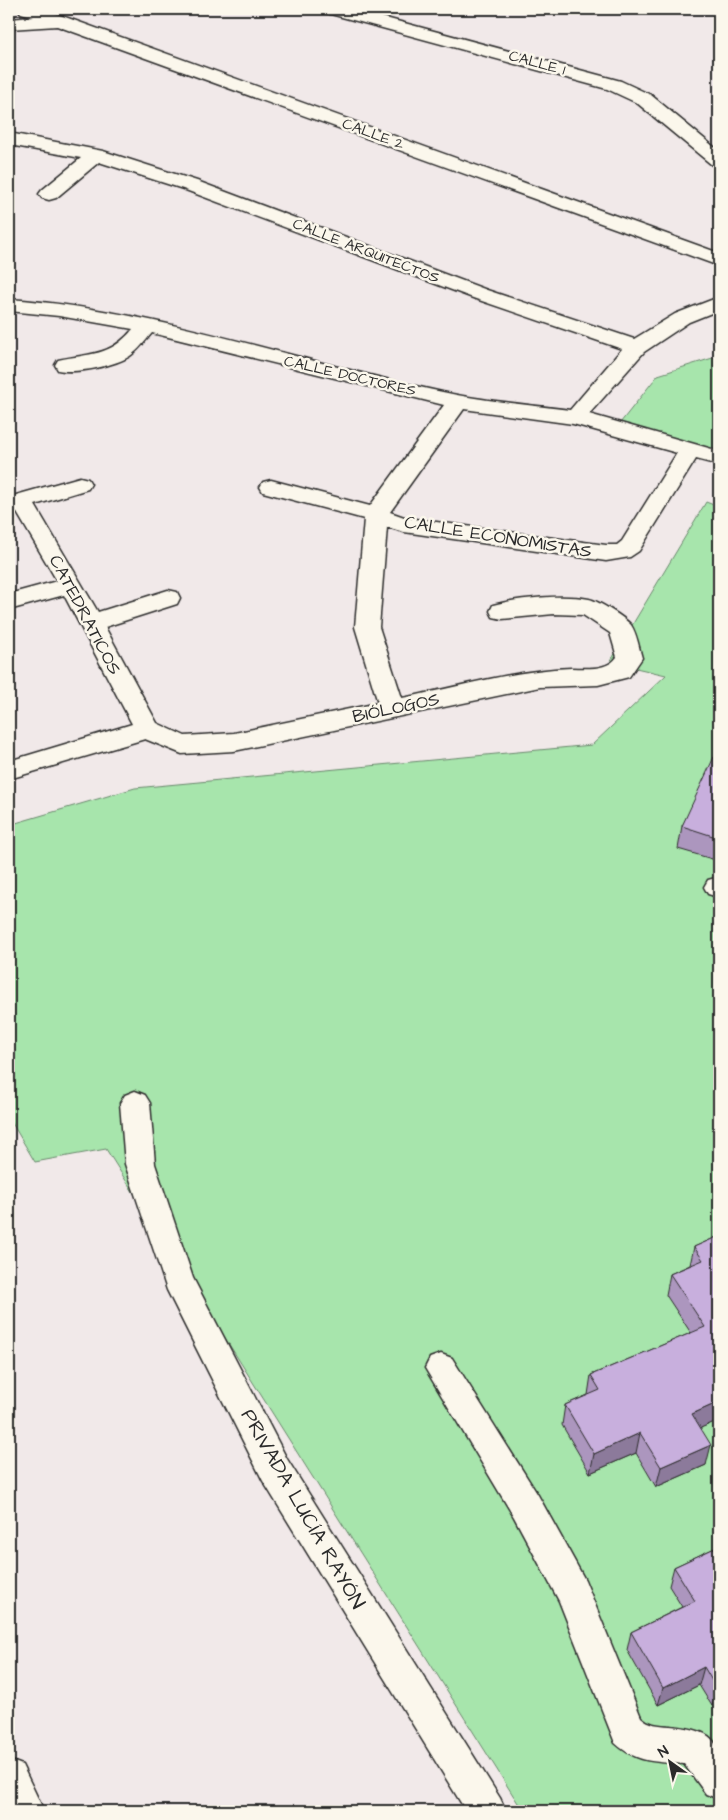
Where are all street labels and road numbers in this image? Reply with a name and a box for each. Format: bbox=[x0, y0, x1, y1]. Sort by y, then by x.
street label: CALLE 1 bbox=[506, 45, 568, 81]
street label: CALLE 2 bbox=[339, 113, 407, 155]
street label: CALLE ARQUITECTOS bbox=[290, 213, 443, 289]
street label: CALLE DOCTORES bbox=[282, 351, 418, 401]
street label: CALLE ECONOMISTAS bbox=[403, 510, 593, 564]
street label: CATEDRATICOS bbox=[43, 551, 127, 679]
street label: BIÓLOGOS bbox=[350, 687, 442, 729]
street label: PRIVADA LUCÍA RAYÓN bbox=[234, 1404, 372, 1614]

